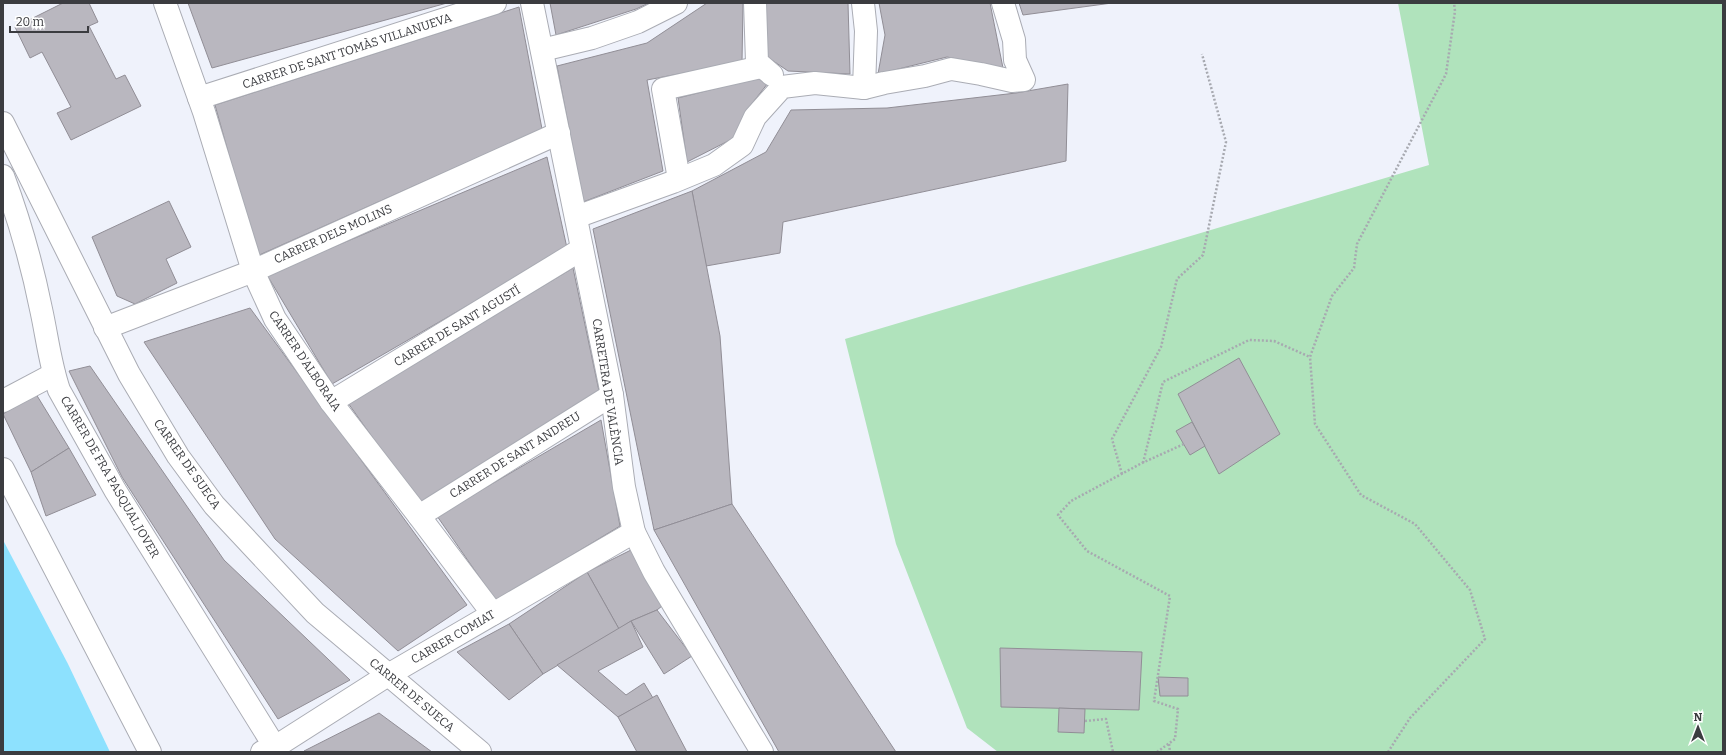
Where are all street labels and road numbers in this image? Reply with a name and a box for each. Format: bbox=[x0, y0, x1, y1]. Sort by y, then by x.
street label: CARRER DE SANT TOMÀS VILLANUEVA bbox=[240, 9, 454, 92]
street label: CARRER DELS MOLINS bbox=[272, 202, 394, 266]
street label: CARRER DE SANT AGUSTÍ bbox=[391, 282, 523, 369]
street label: CARRER D'ALBORAIA bbox=[266, 308, 344, 414]
street label: CARRETERA DE VALÈNCIA bbox=[589, 317, 628, 467]
street label: CARRER DE FRA PASQUAL JOVER bbox=[58, 394, 162, 561]
street label: CARRER DE SANT ANDREU bbox=[447, 409, 583, 501]
street label: CARRER DE SUECA bbox=[151, 416, 224, 512]
street label: CARRER COMIAT bbox=[409, 607, 497, 667]
street label: CARRER DE SUECA bbox=[367, 655, 458, 735]

